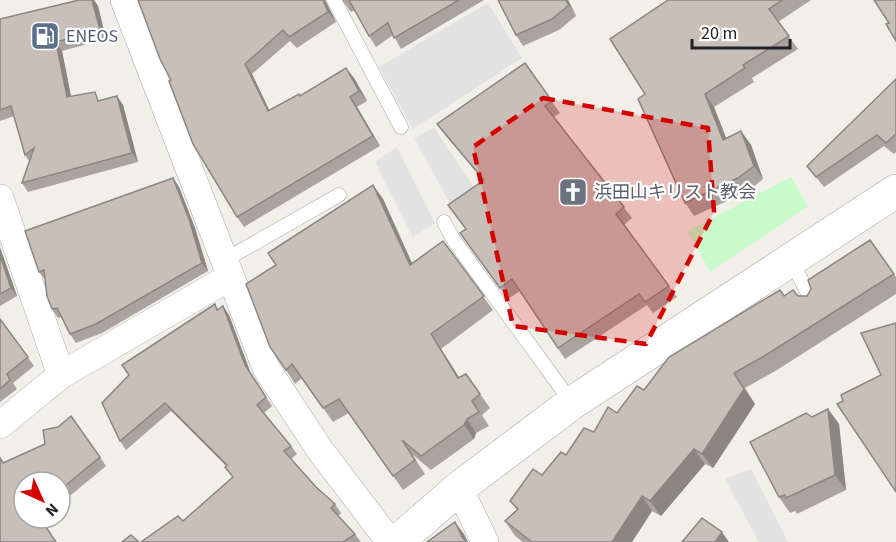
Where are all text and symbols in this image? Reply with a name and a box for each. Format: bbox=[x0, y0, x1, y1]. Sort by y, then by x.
scale bar bbox=[692, 12, 790, 50]
fuel station icon: ENEOS bbox=[29, 20, 61, 52]
text: 20 m bbox=[701, 21, 737, 46]
place label: ENEOS bbox=[66, 24, 118, 49]
church icon: 浜田山キリスト教会 bbox=[557, 176, 589, 208]
place label: 浜田山キリスト教会 bbox=[594, 180, 756, 205]
north arrow bbox=[12, 470, 72, 530]
text: N bbox=[40, 498, 63, 521]

